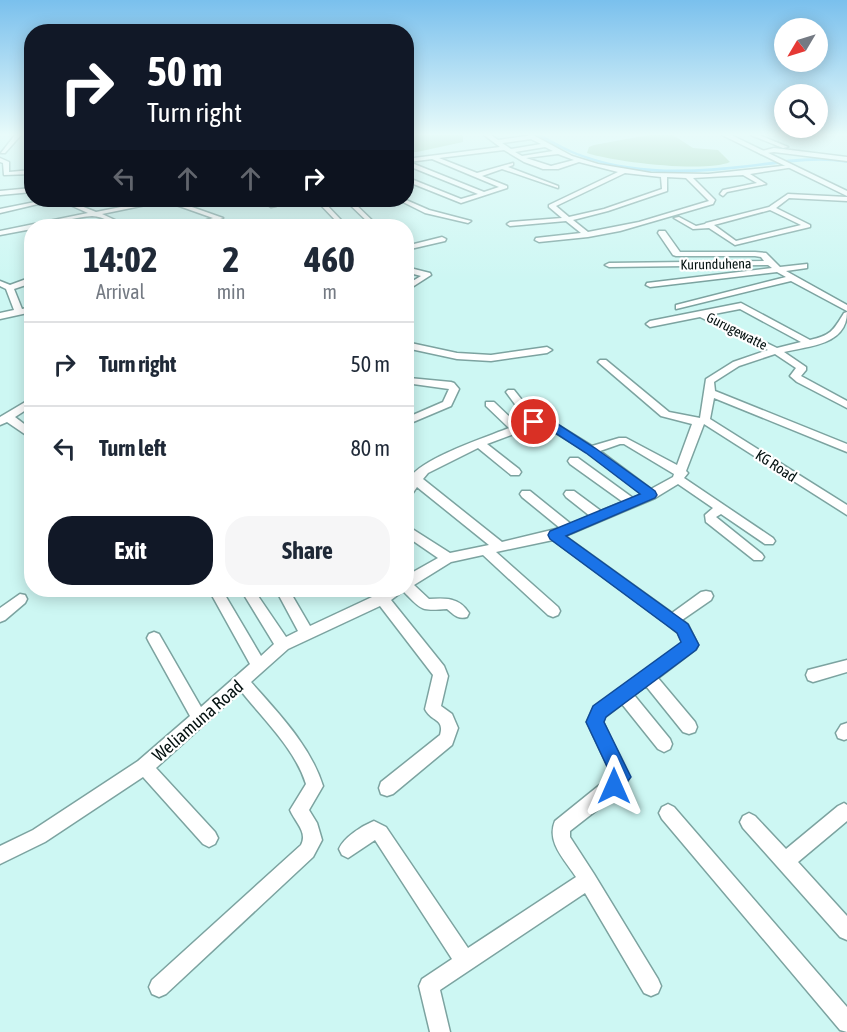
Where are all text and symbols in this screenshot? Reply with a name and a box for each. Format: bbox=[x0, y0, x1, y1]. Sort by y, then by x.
north arrow bbox=[774, 18, 828, 72]
map controls bbox=[774, 18, 828, 138]
text: 50 m bbox=[147, 47, 222, 95]
icon: right bbox=[48, 48, 126, 126]
button: search bbox=[774, 84, 828, 138]
text: Turn right bbox=[147, 97, 242, 128]
icon: left bbox=[108, 162, 141, 195]
icon: ahead bbox=[171, 162, 204, 195]
icon: ahead bbox=[234, 162, 267, 195]
icon: right bbox=[297, 162, 330, 195]
text: 14:02 bbox=[83, 238, 158, 280]
text: 2 bbox=[223, 238, 239, 280]
text: 460 bbox=[304, 238, 355, 280]
street label: Kurunduhena bbox=[680, 255, 752, 273]
text: Arrival bbox=[96, 280, 145, 303]
text: min bbox=[217, 280, 245, 303]
text: m bbox=[322, 280, 337, 303]
street label: Gurugewatte bbox=[704, 309, 770, 353]
icon: right bbox=[48, 348, 81, 381]
text: Turn right bbox=[99, 351, 176, 377]
text: 50 m bbox=[350, 351, 390, 377]
pin bbox=[508, 396, 559, 447]
icon: arrive bbox=[517, 405, 550, 438]
icon: left bbox=[48, 432, 81, 465]
text: Turn left bbox=[99, 435, 166, 461]
text: 80 m bbox=[350, 435, 390, 461]
street label: KG Road bbox=[753, 446, 800, 485]
button: Exit bbox=[48, 516, 213, 585]
button: Share bbox=[225, 516, 390, 585]
street label: Weliamuna Road bbox=[148, 675, 247, 766]
position arrow bbox=[582, 754, 646, 818]

